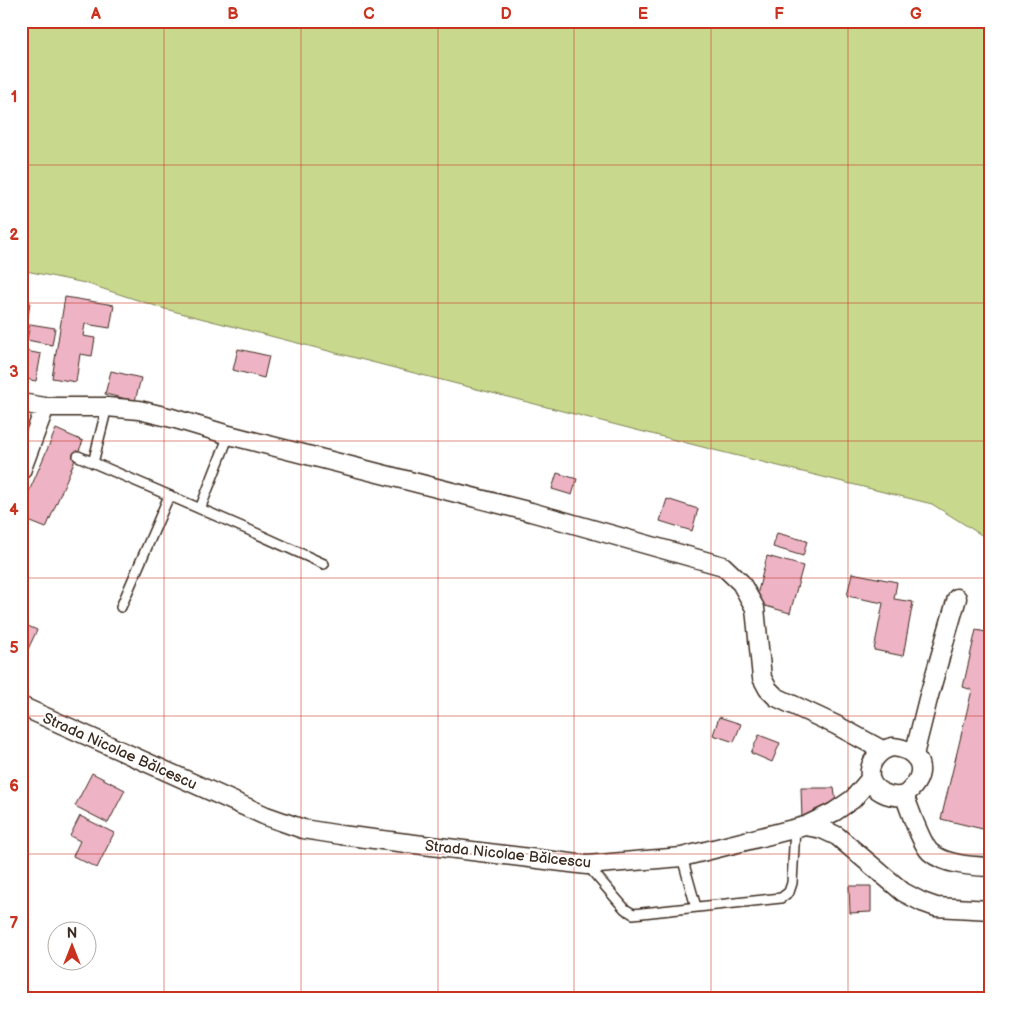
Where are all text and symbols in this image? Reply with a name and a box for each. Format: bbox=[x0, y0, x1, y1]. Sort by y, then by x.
text: A bbox=[90, 5, 101, 24]
text: B bbox=[227, 5, 239, 24]
text: C bbox=[363, 5, 375, 24]
text: D bbox=[500, 5, 512, 24]
text: E bbox=[638, 5, 648, 24]
text: F bbox=[774, 5, 784, 24]
text: G bbox=[910, 5, 922, 24]
text: 1 bbox=[11, 88, 17, 107]
text: 2 bbox=[9, 226, 19, 245]
text: 3 bbox=[9, 363, 19, 382]
text: 4 bbox=[9, 501, 19, 520]
text: 5 bbox=[9, 639, 19, 658]
street label: Strada Nicolae Bălcescu bbox=[40, 709, 200, 794]
text: 6 bbox=[9, 777, 19, 796]
street label: Strada Nicolae Bălcescu bbox=[424, 836, 592, 873]
text: 7 bbox=[10, 914, 19, 933]
north arrow bbox=[48, 922, 98, 972]
text: N bbox=[67, 925, 77, 942]

